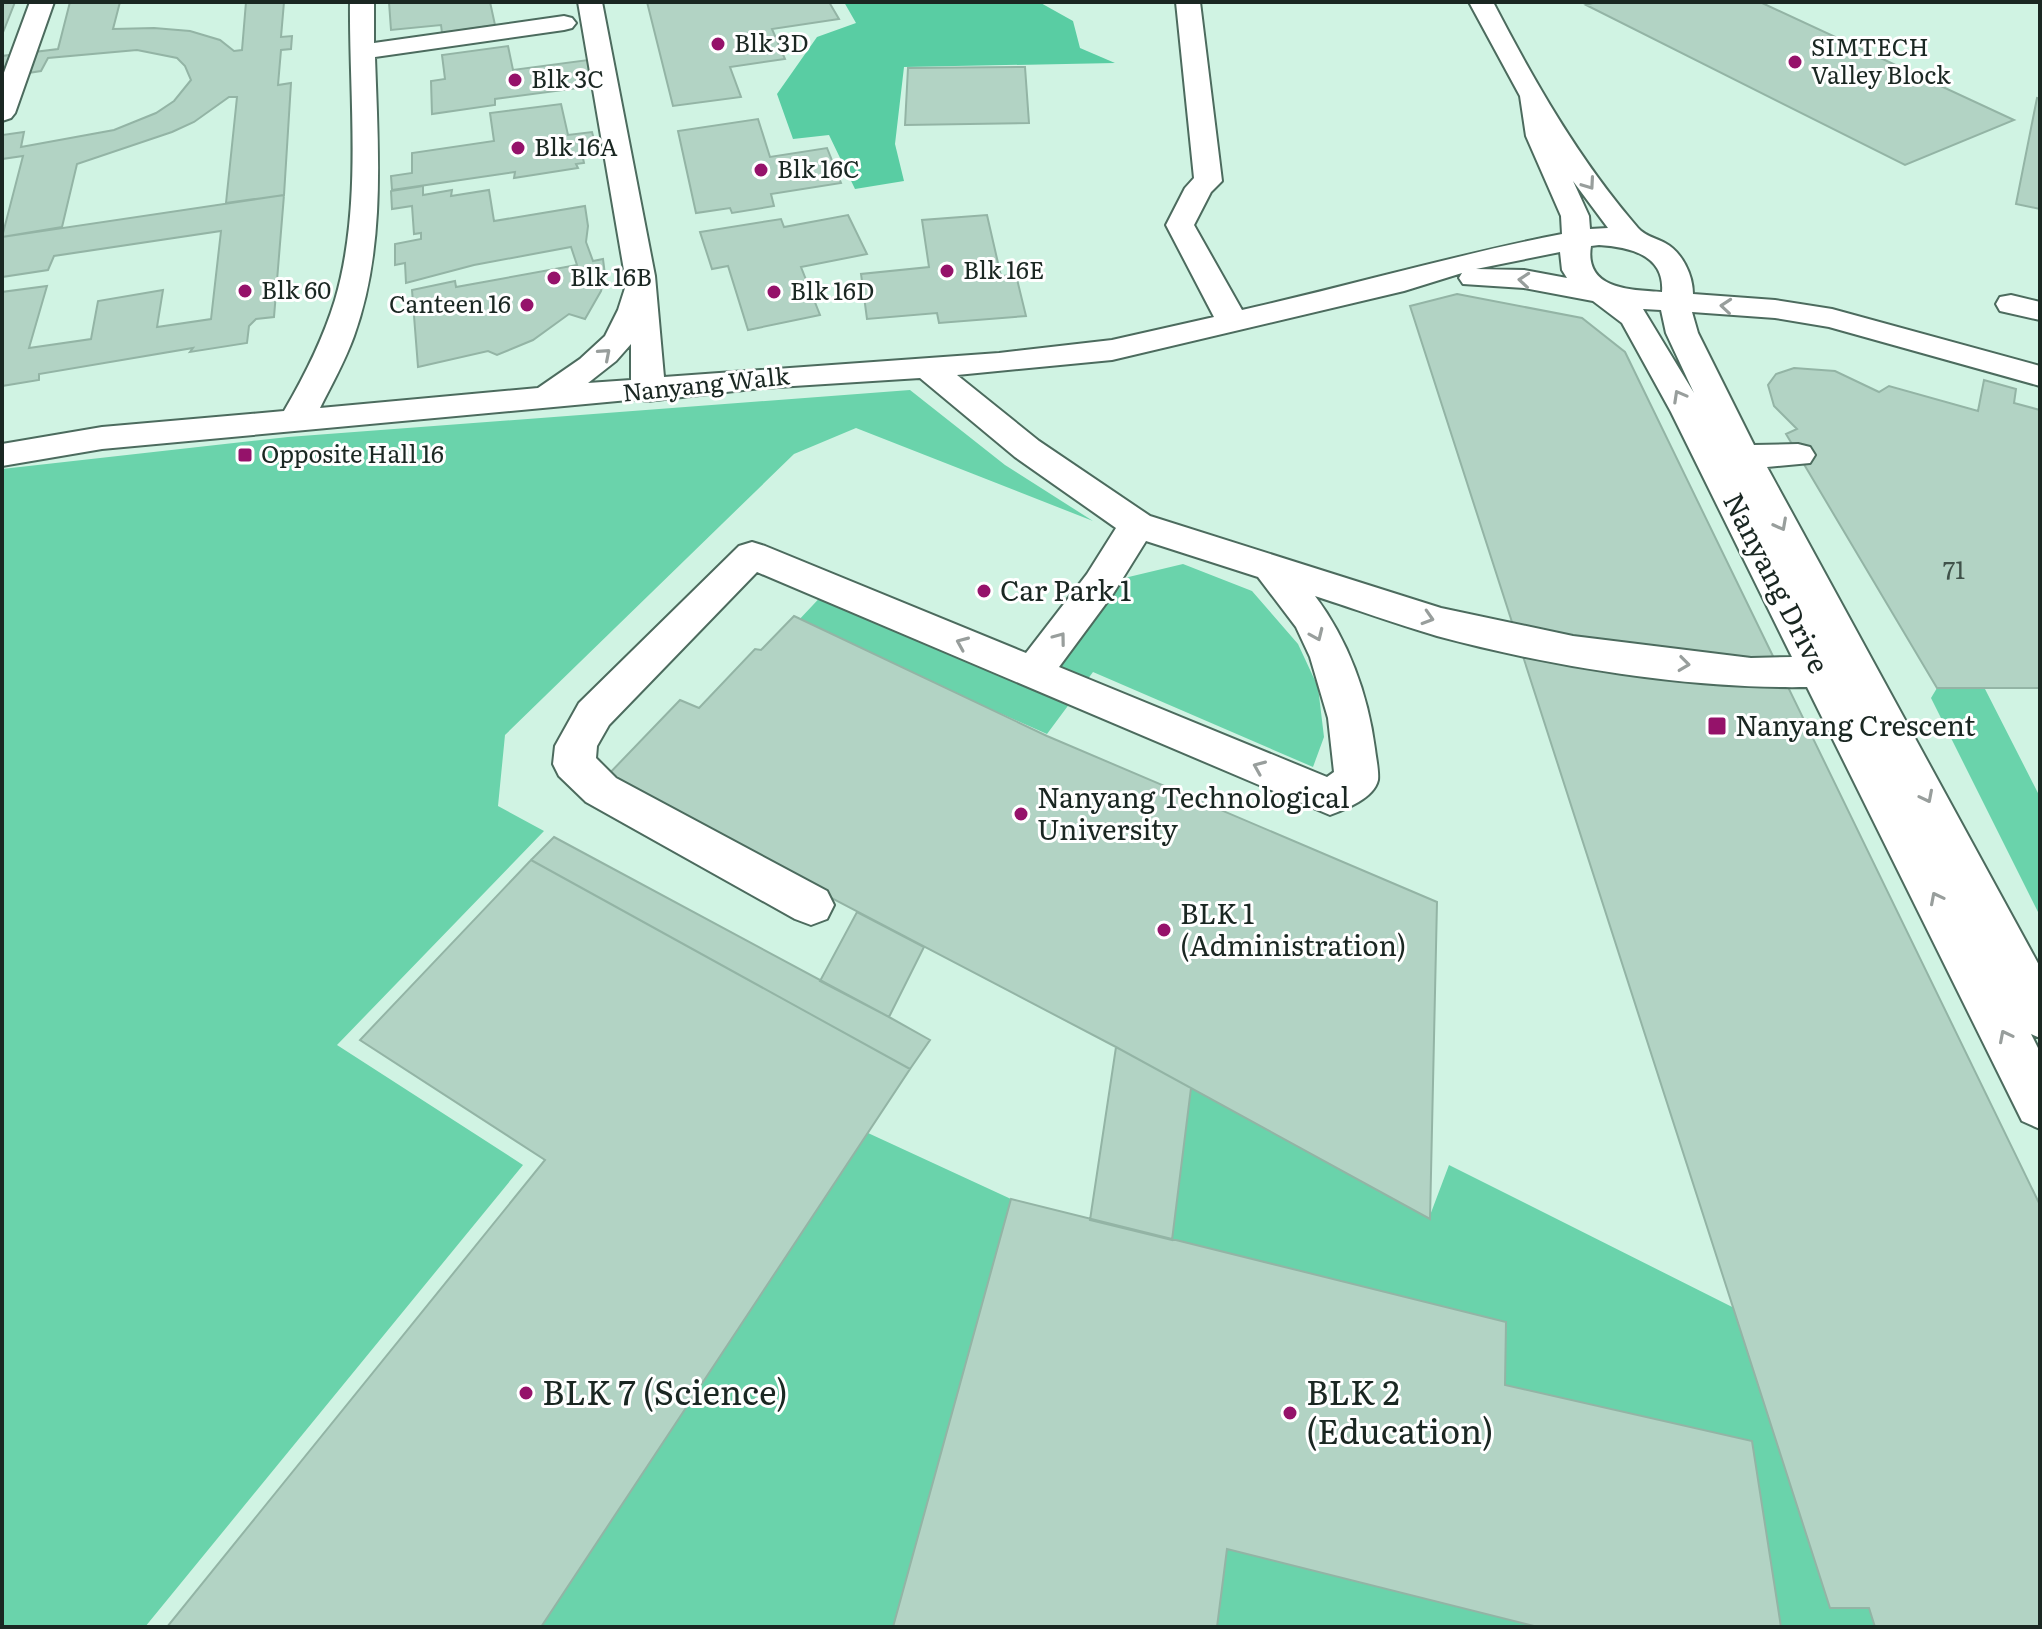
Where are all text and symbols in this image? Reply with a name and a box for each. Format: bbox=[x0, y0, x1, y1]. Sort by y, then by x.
place label: Blk 3D bbox=[734, 24, 809, 59]
place label: SIMTECH Valley Block bbox=[1811, 28, 1951, 91]
marker: Blk 3D bbox=[709, 35, 727, 53]
marker: SIMTECH Valley Block bbox=[1786, 53, 1804, 71]
place label: Blk 3C bbox=[531, 60, 604, 95]
marker: Blk 3C bbox=[506, 71, 524, 89]
place label: Blk 16A bbox=[534, 128, 618, 163]
marker: Blk 16A bbox=[509, 139, 527, 157]
place label: Blk 16C bbox=[777, 150, 860, 185]
marker: Blk 16C bbox=[752, 161, 770, 179]
one-way arrow bbox=[1579, 176, 1594, 190]
place label: Blk 16E bbox=[963, 251, 1044, 286]
place label: Blk 16B bbox=[570, 258, 652, 293]
marker: Blk 16E bbox=[938, 262, 956, 280]
marker: Blk 16B bbox=[545, 269, 563, 287]
place label: Blk 60 bbox=[261, 271, 331, 306]
place label: Blk 16D bbox=[790, 272, 874, 307]
one-way arrow bbox=[1517, 272, 1530, 289]
marker: Blk 60 bbox=[236, 282, 254, 300]
marker: Blk 16D bbox=[765, 283, 783, 301]
place label: Canteen 16 bbox=[389, 285, 511, 320]
marker: Canteen 16 bbox=[518, 296, 536, 314]
one-way arrow bbox=[1720, 297, 1733, 314]
one-way arrow bbox=[595, 349, 610, 364]
street label: Nanyang Walk bbox=[620, 356, 791, 409]
one-way arrow bbox=[1673, 390, 1689, 405]
place label: Opposite Hall 16 bbox=[261, 435, 444, 470]
marker: Opposite Hall 16 bbox=[236, 446, 254, 464]
street label: Nanyang Drive bbox=[1714, 485, 1841, 680]
one-way arrow bbox=[1772, 517, 1787, 531]
house number: 71 bbox=[1943, 551, 1965, 586]
place label: Car Park 1 bbox=[1000, 568, 1131, 610]
marker: Car Park 1 bbox=[975, 582, 993, 600]
one-way arrow bbox=[1421, 609, 1435, 625]
one-way arrow bbox=[1308, 627, 1324, 641]
one-way arrow bbox=[1050, 632, 1064, 647]
one-way arrow bbox=[955, 636, 970, 652]
one-way arrow bbox=[1677, 655, 1691, 672]
place label: Nanyang Crescent bbox=[1735, 703, 1976, 745]
marker: Nanyang Crescent bbox=[1706, 715, 1728, 737]
one-way arrow bbox=[1253, 760, 1267, 776]
place label: Nanyang Technological University bbox=[1037, 775, 1350, 849]
one-way arrow bbox=[1917, 788, 1932, 803]
marker: Nanyang Technological University bbox=[1012, 805, 1030, 823]
place label: BLK 1 (Administration) bbox=[1180, 891, 1406, 965]
one-way arrow bbox=[1930, 891, 1945, 906]
marker: BLK 1 (Administration) bbox=[1155, 921, 1173, 939]
one-way arrow bbox=[2000, 1029, 2015, 1044]
place label: BLK 7 (Science) bbox=[542, 1365, 788, 1415]
place label: BLK 2 (Education) bbox=[1306, 1365, 1494, 1454]
marker: BLK 7 (Science) bbox=[517, 1384, 535, 1402]
marker: BLK 2 (Education) bbox=[1281, 1404, 1299, 1422]

